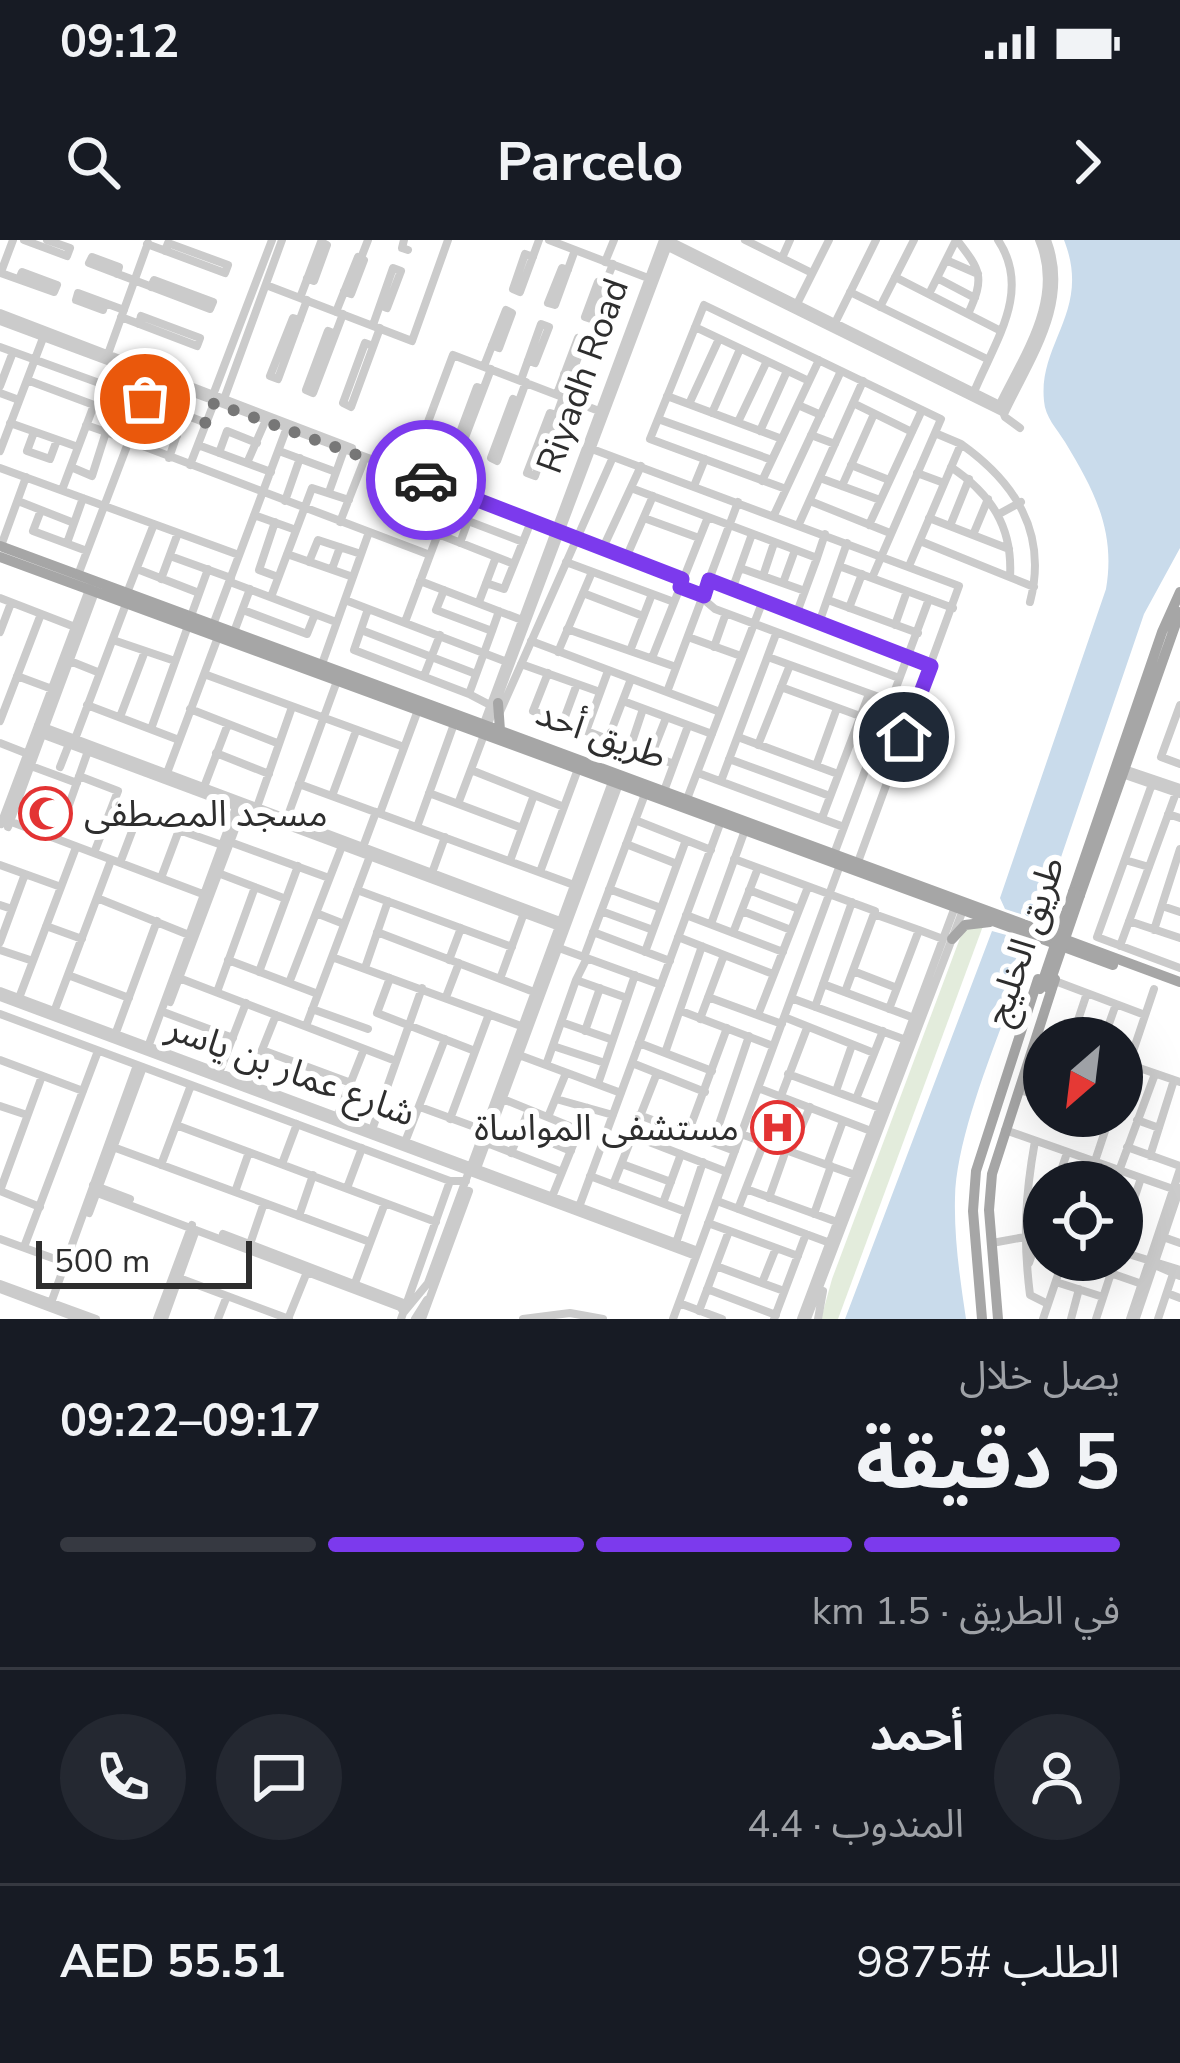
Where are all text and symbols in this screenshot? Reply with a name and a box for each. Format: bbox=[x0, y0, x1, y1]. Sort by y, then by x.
text: 09:12 bbox=[60, 12, 179, 73]
text: Parcelo bbox=[497, 125, 683, 199]
icon: search bbox=[60, 129, 126, 195]
icon: forward bbox=[1054, 129, 1120, 195]
street label: Riyadh Road bbox=[525, 272, 641, 480]
pin bbox=[94, 348, 196, 450]
icon: bag bbox=[112, 366, 178, 432]
courier bbox=[366, 420, 486, 540]
icon: car bbox=[393, 447, 459, 513]
pin bbox=[853, 686, 955, 788]
street label: طريق أحد bbox=[529, 689, 673, 781]
icon: home bbox=[871, 704, 937, 770]
mosque icon: مسجد المصطفى bbox=[17, 786, 73, 842]
place label: مسجد المصطفى bbox=[84, 790, 328, 839]
street label: طريق الخليج bbox=[973, 850, 1078, 1032]
street label: شارع عمار بن ياسر bbox=[159, 1003, 422, 1139]
north arrow bbox=[1023, 1017, 1143, 1137]
map controls bbox=[1023, 1017, 1143, 1281]
hospital icon: مستشفى المواساة bbox=[750, 1100, 806, 1156]
place label: مستشفى المواساة bbox=[474, 1104, 739, 1153]
button: locate bbox=[1023, 1161, 1143, 1281]
scale bar bbox=[36, 1235, 252, 1288]
text: 500 m bbox=[54, 1239, 150, 1284]
text: يصل خلال bbox=[959, 1350, 1120, 1403]
text: 09:17–09:22 bbox=[60, 1391, 321, 1452]
text: 5 دقيقة bbox=[856, 1409, 1120, 1516]
text: في الطريق · 1.5 km bbox=[812, 1585, 1120, 1638]
text: أحمد bbox=[870, 1705, 964, 1766]
button: phone bbox=[60, 1714, 186, 1840]
button: chat bbox=[216, 1714, 342, 1840]
button: person bbox=[994, 1714, 1120, 1840]
text: المندوب · 4.4 bbox=[747, 1798, 964, 1851]
text: AED 55.51 bbox=[60, 1932, 286, 1993]
text: الطلب #9875 bbox=[856, 1932, 1120, 1993]

